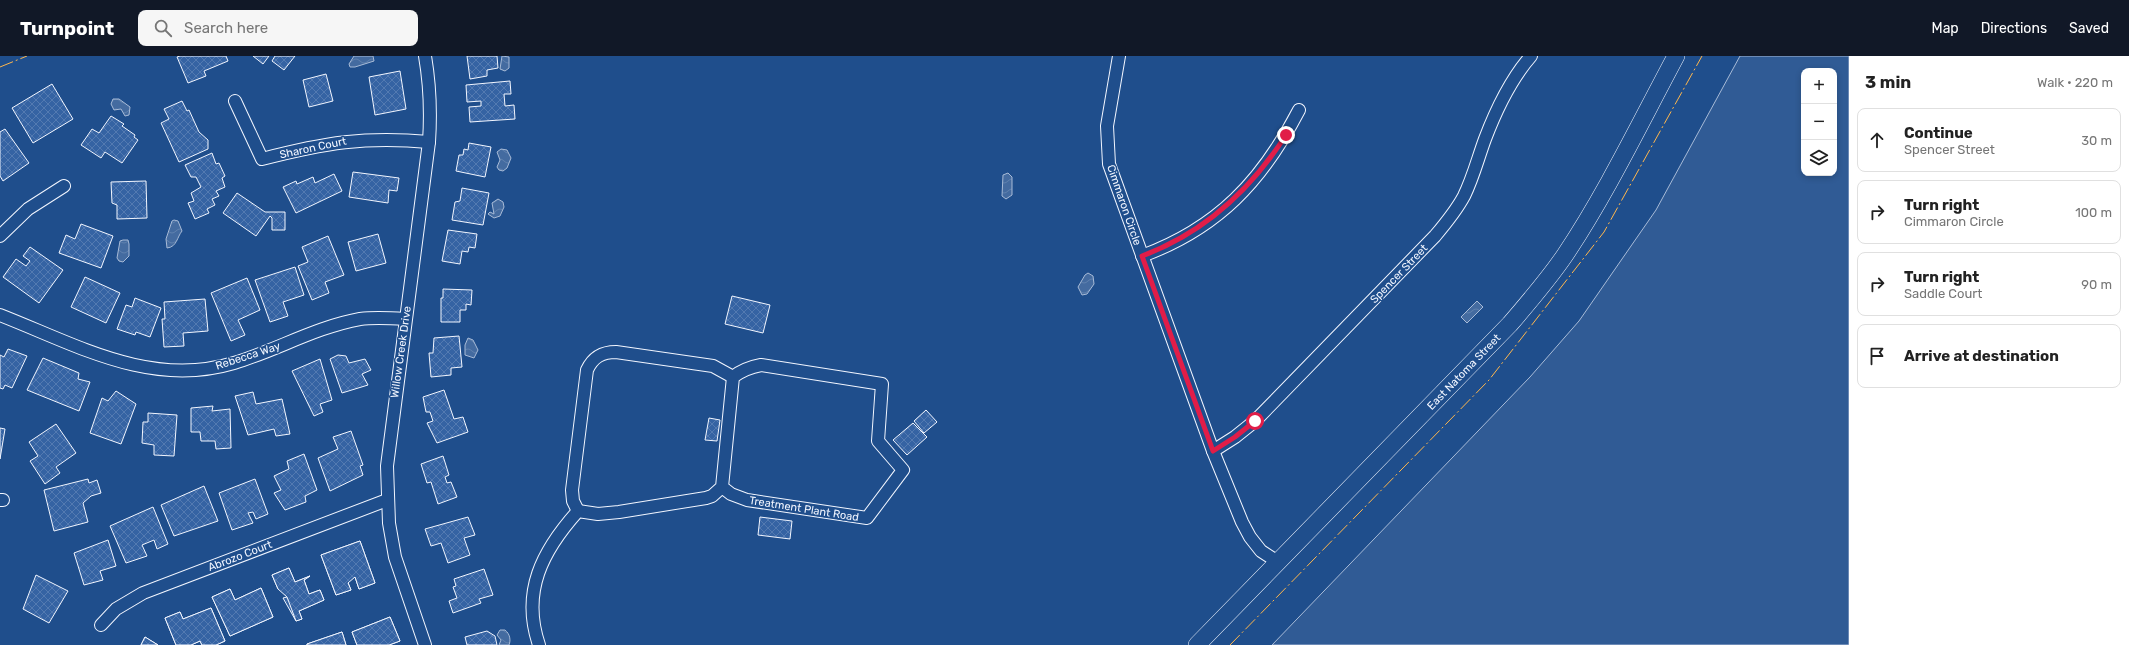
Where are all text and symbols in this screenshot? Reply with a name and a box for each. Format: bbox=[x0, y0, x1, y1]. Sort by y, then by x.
search box bbox=[138, 10, 418, 46]
text: Turnpoint bbox=[20, 17, 114, 40]
icon: search bbox=[152, 17, 174, 39]
text: Search here bbox=[184, 19, 268, 37]
text: Map bbox=[1932, 20, 1959, 37]
text: Directions bbox=[1981, 20, 2047, 37]
text: Saved bbox=[2069, 20, 2109, 37]
map controls bbox=[1801, 68, 1837, 176]
button: + bbox=[1801, 68, 1837, 104]
text: 3 min bbox=[1865, 72, 1911, 92]
text: Walk · 220 m bbox=[2037, 75, 2113, 90]
button: − bbox=[1801, 104, 1837, 140]
text: Continue bbox=[1904, 124, 1973, 142]
route end bbox=[1277, 126, 1295, 144]
icon: ahead bbox=[1866, 129, 1888, 151]
text: 30 m bbox=[2081, 133, 2112, 148]
street label: Sharon Court bbox=[278, 134, 348, 161]
button: layers bbox=[1801, 140, 1837, 176]
text: Spencer Street bbox=[1904, 142, 1995, 157]
street label: Cimmaron Circle bbox=[1104, 163, 1144, 247]
text: Turn right bbox=[1904, 196, 1979, 214]
icon: right bbox=[1866, 201, 1888, 223]
text: 100 m bbox=[2075, 205, 2112, 220]
text: Cimmaron Circle bbox=[1904, 214, 2004, 229]
street label: Spencer Street bbox=[1368, 241, 1431, 306]
text: Turn right bbox=[1904, 268, 1979, 286]
icon: right bbox=[1866, 273, 1888, 295]
text: 90 m bbox=[2081, 277, 2112, 292]
text: Saddle Court bbox=[1904, 286, 1982, 301]
street label: Willow Creek Drive bbox=[388, 305, 414, 399]
street label: East Natoma Street bbox=[1425, 331, 1504, 412]
street label: Rebecca Way bbox=[214, 339, 282, 373]
icon: arrive bbox=[1866, 345, 1888, 367]
text: Arrive at destination bbox=[1904, 347, 2059, 365]
route start bbox=[1246, 412, 1264, 430]
street label: Treatment Plant Road bbox=[748, 494, 860, 524]
street label: Abrozo Court bbox=[206, 538, 274, 574]

